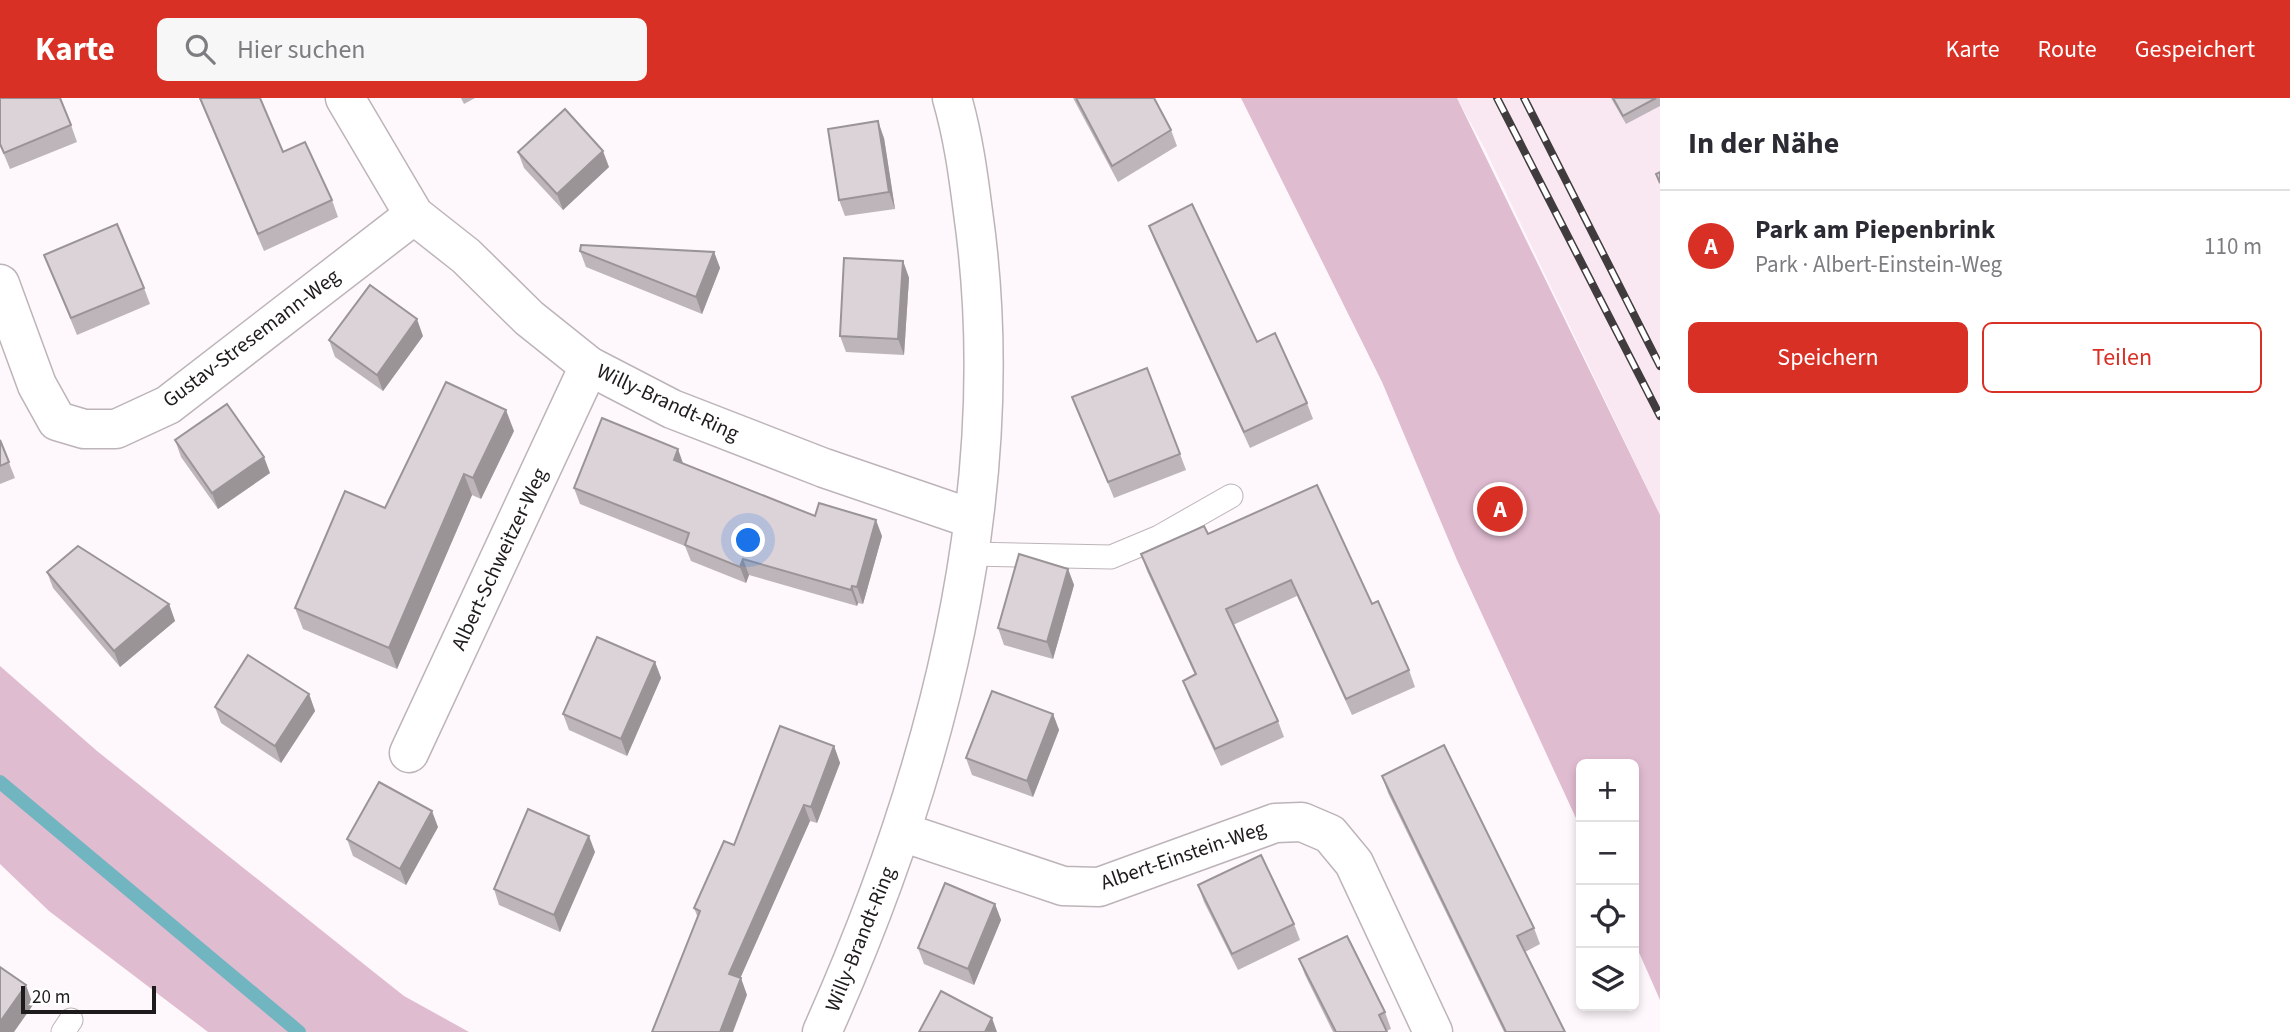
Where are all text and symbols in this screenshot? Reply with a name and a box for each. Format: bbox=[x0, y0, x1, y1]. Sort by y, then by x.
search box bbox=[157, 18, 647, 81]
text: Karte bbox=[35, 26, 115, 73]
icon: search bbox=[181, 30, 219, 68]
text: Hier suchen bbox=[237, 31, 366, 68]
text: Karte bbox=[1946, 32, 2000, 67]
text: Route bbox=[2038, 32, 2097, 67]
text: Gespeichert bbox=[2135, 32, 2255, 67]
text: In der Nähe bbox=[1688, 122, 1839, 165]
text: Park am Piepenbrink bbox=[1755, 211, 1995, 248]
text: A bbox=[1704, 230, 1718, 263]
text: 110 m bbox=[2204, 230, 2262, 263]
text: Park · Albert-Einstein-Weg bbox=[1755, 248, 2002, 281]
street label: Gustav-Stresemann-Weg bbox=[156, 261, 346, 415]
button: Speichern bbox=[1688, 322, 1968, 393]
button: Teilen bbox=[1982, 322, 2262, 393]
street label: Willy-Brandt-Ring bbox=[592, 356, 744, 448]
street label: Albert-Schweitzer-Weg bbox=[444, 462, 555, 655]
pin: A bbox=[1477, 483, 1523, 535]
your location bbox=[731, 523, 765, 557]
map controls bbox=[1576, 759, 1639, 1011]
button: + bbox=[1576, 759, 1639, 822]
street label: Albert-Einstein-Weg bbox=[1096, 813, 1270, 897]
button: − bbox=[1576, 822, 1639, 885]
street label: Willy-Brandt-Ring bbox=[817, 862, 903, 1016]
button: locate bbox=[1576, 885, 1639, 948]
button: layers bbox=[1576, 948, 1639, 1011]
scale bar bbox=[21, 983, 156, 1015]
text: 20 m bbox=[32, 984, 70, 1011]

